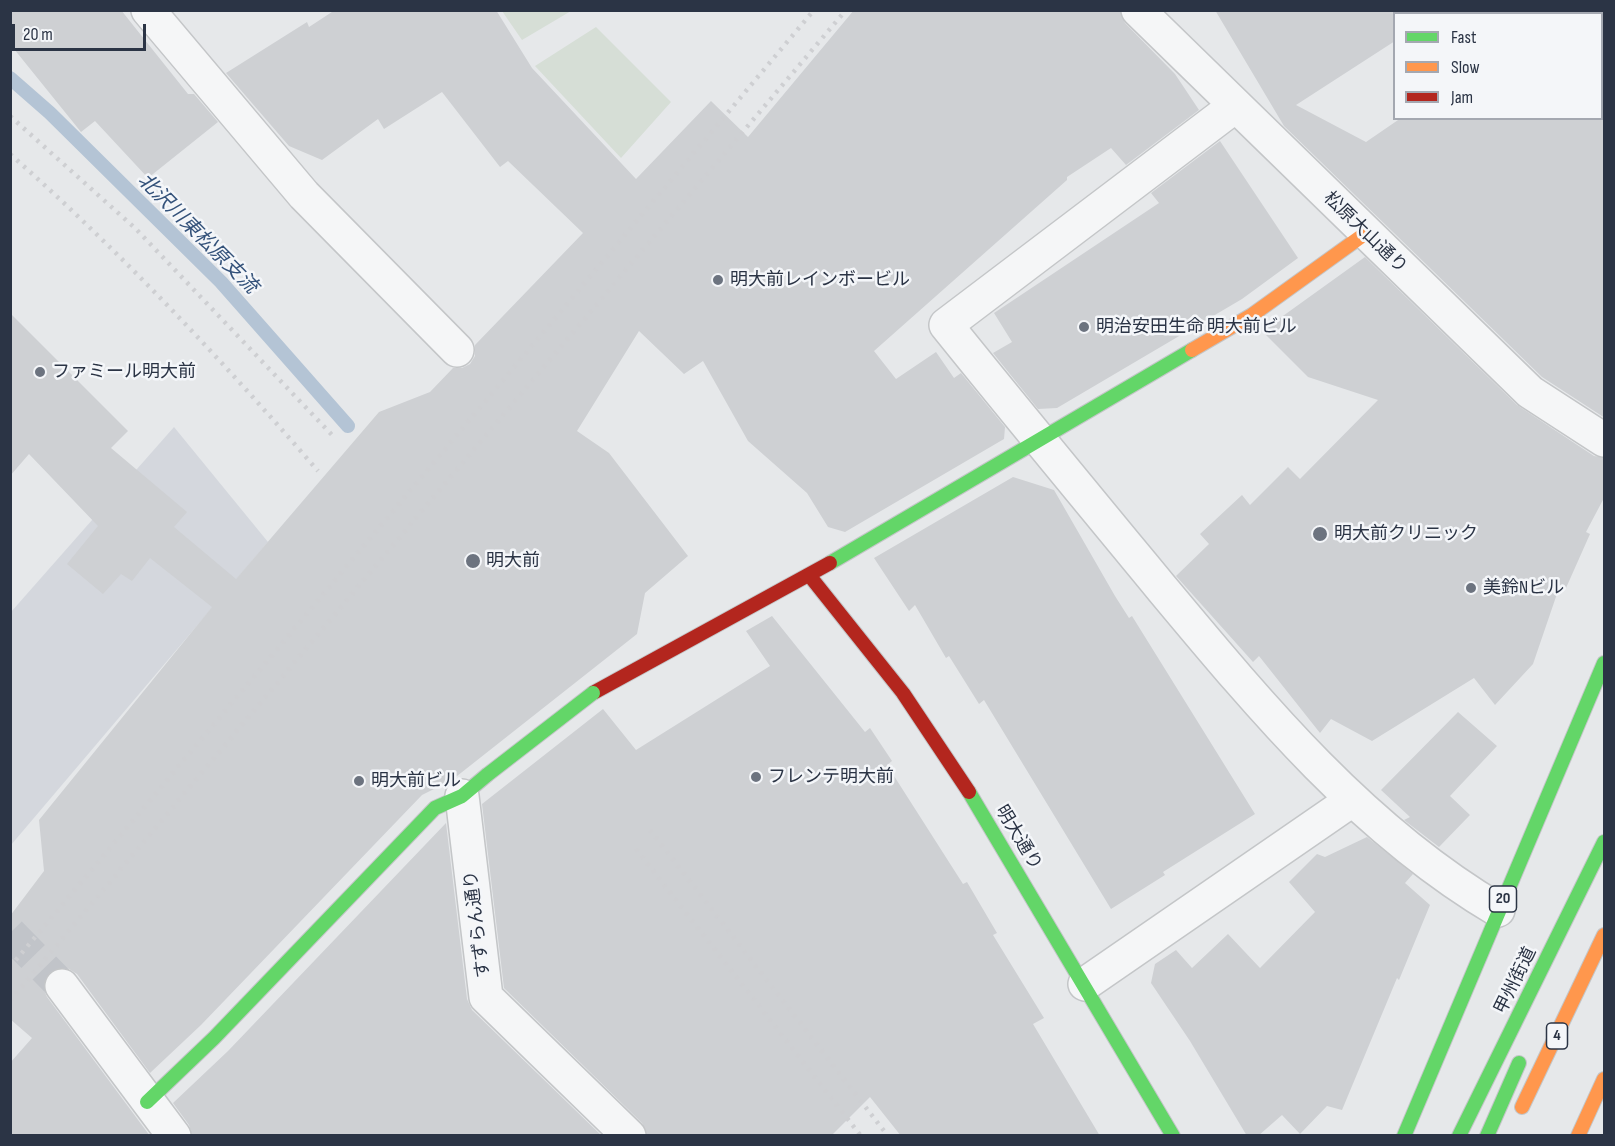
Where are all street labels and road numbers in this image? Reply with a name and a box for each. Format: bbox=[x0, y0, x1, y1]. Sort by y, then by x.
street label: 松原大山通り bbox=[1319, 188, 1411, 278]
street label: 明大通り bbox=[990, 802, 1046, 874]
street label: すずらん通り bbox=[461, 869, 495, 979]
road number: 20 bbox=[1490, 886, 1516, 912]
street label: 甲州街道 bbox=[1491, 944, 1541, 1018]
road number: 4 bbox=[1546, 1023, 1568, 1049]

